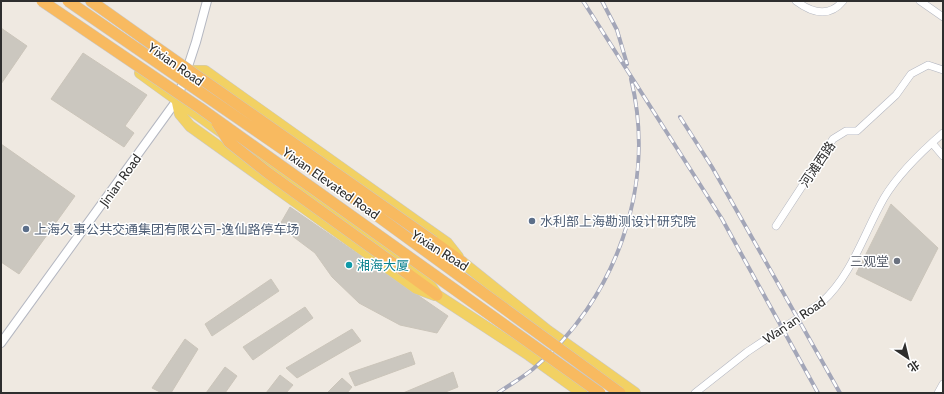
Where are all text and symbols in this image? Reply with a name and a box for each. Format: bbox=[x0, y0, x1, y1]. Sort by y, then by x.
street label: Yixian Road bbox=[144, 38, 207, 89]
street label: 河滩西路 bbox=[796, 138, 838, 190]
street label: Yixian Elevated Road bbox=[279, 143, 382, 222]
street label: Jinian Road bbox=[95, 151, 144, 210]
place label: 水利部上海勘测设计研究院 bbox=[540, 213, 696, 229]
marker: 水利部上海勘测设计研究院 bbox=[527, 216, 537, 226]
place label: 上海久事公共交通集团有限公司-逸仙路停车场 bbox=[34, 221, 300, 237]
marker: 上海久事公共交通集团有限公司-逸仙路停车场 bbox=[21, 224, 31, 234]
street label: Yixian Road bbox=[408, 226, 471, 274]
place label: 三观堂 bbox=[850, 253, 889, 269]
marker: 三观堂 bbox=[892, 256, 902, 266]
place label: 湘海大厦 bbox=[357, 257, 409, 273]
marker: 湘海大厦 bbox=[344, 260, 354, 270]
street label: Wan'an Road bbox=[760, 293, 828, 347]
north arrow bbox=[888, 338, 928, 378]
text: 北 bbox=[905, 357, 922, 375]

